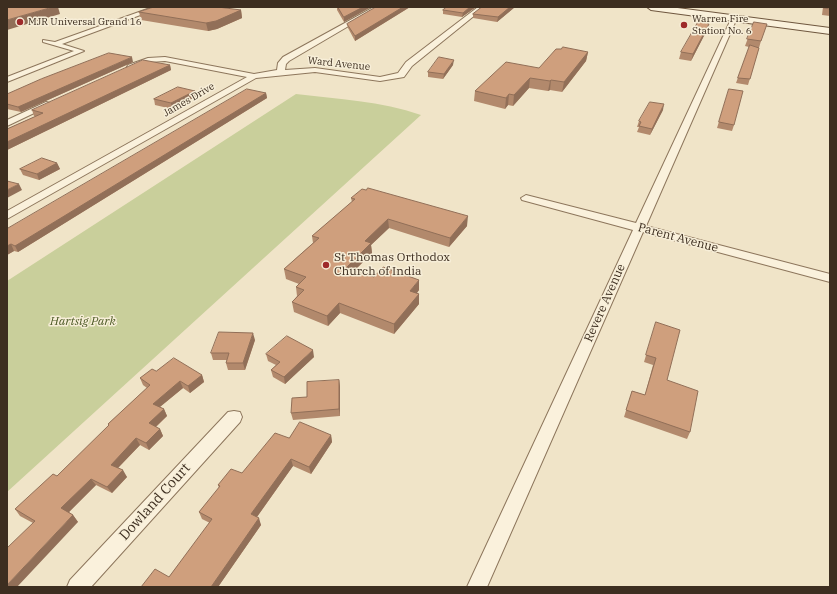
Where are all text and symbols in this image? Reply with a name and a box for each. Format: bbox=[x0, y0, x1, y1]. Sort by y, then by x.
place label: Warren Fire Station No. 6 bbox=[692, 13, 752, 36]
place label: MJR Universal Grand 16 bbox=[28, 16, 142, 28]
marker: MJR Universal Grand 16 bbox=[15, 17, 25, 27]
marker: Warren Fire Station No. 6 bbox=[679, 20, 689, 30]
street label: Ward Avenue bbox=[307, 55, 371, 73]
street label: James Drive bbox=[161, 80, 217, 120]
street label: Parent Avenue bbox=[636, 220, 720, 256]
place label: St Thomas Orthodox Church of India bbox=[334, 251, 450, 279]
marker: St Thomas Orthodox Church of India bbox=[321, 260, 331, 270]
street label: Revere Avenue bbox=[581, 262, 629, 344]
park label: Hartsig Park bbox=[50, 315, 116, 329]
street label: Dowland Court bbox=[116, 460, 194, 544]

